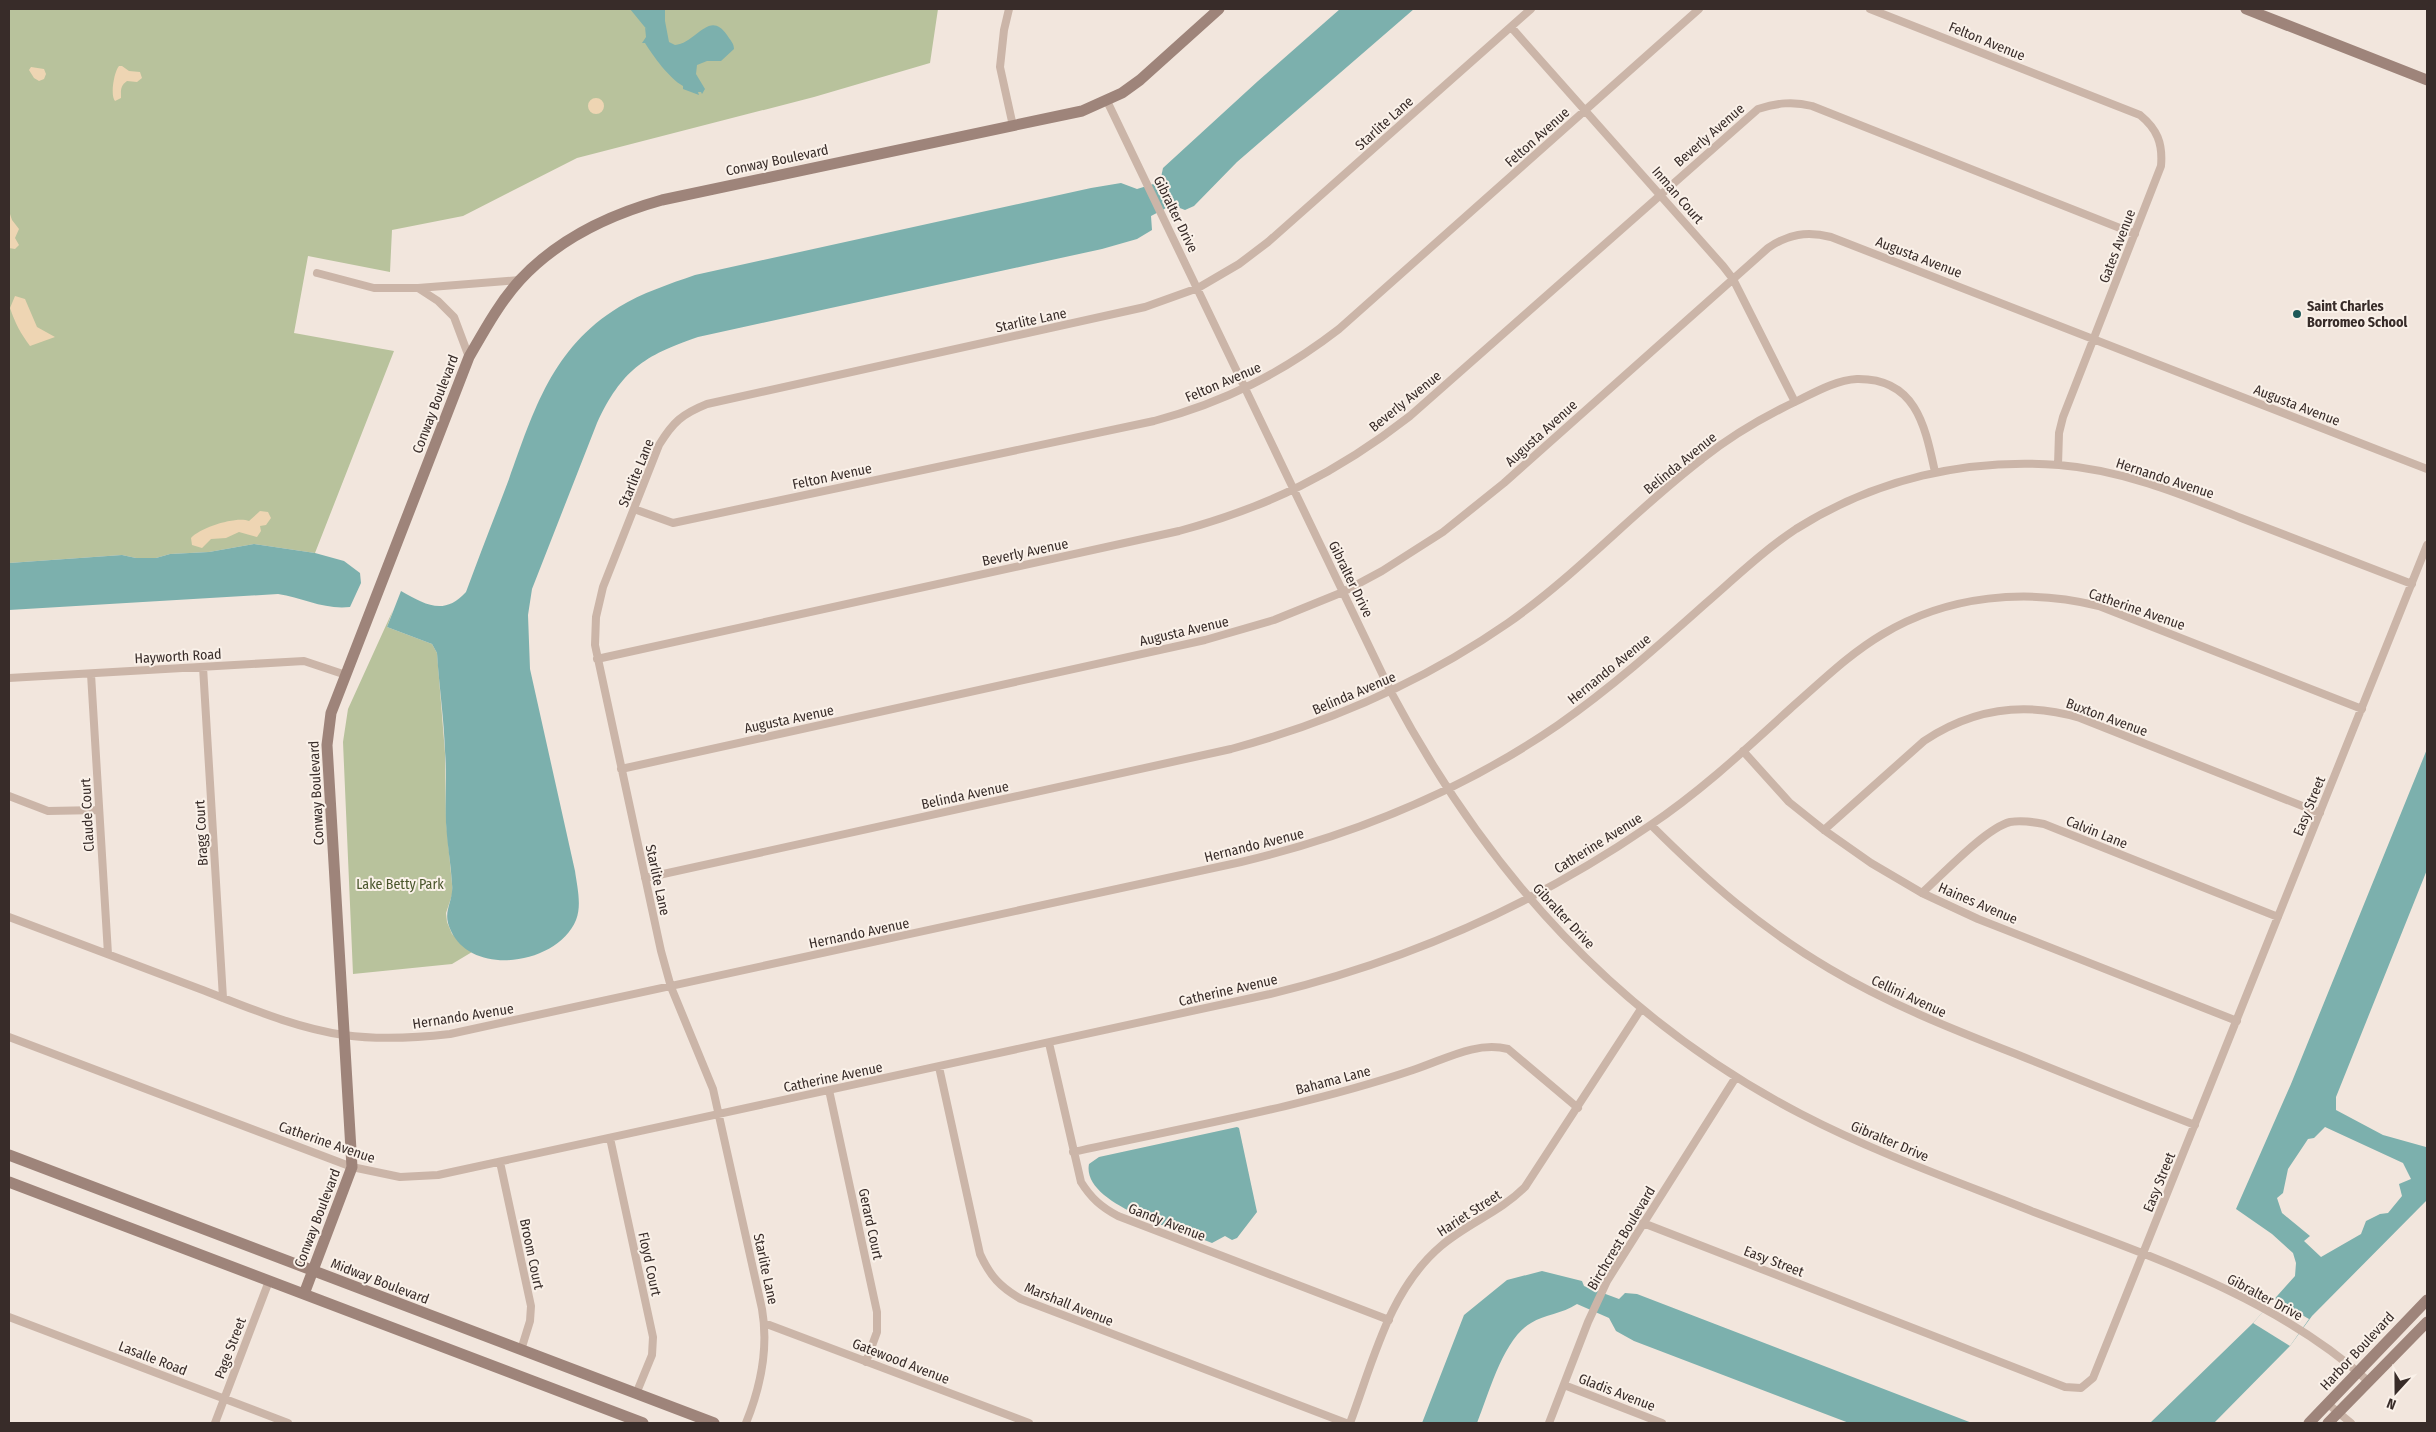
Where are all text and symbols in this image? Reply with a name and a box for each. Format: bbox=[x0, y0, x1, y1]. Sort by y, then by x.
street label: Felton Avenue bbox=[1946, 18, 2027, 64]
street label: Starlite Lane bbox=[1352, 93, 1417, 154]
street label: Beverly Avenue bbox=[1671, 100, 1748, 171]
street label: Felton Avenue bbox=[1502, 104, 1573, 171]
street label: Conway Boulevard bbox=[724, 141, 830, 180]
street label: Inman Court bbox=[1648, 163, 1707, 228]
street label: Gibralter Drive bbox=[1150, 173, 1201, 255]
street label: Gates Avenue bbox=[2096, 207, 2139, 285]
street label: Augusta Avenue bbox=[1873, 233, 1964, 282]
place label: Saint Charles Borromeo School bbox=[2307, 298, 2407, 331]
street label: Starlite Lane bbox=[994, 305, 1068, 336]
marker: Saint Charles Borromeo School bbox=[2291, 308, 2303, 320]
street label: Conway Boulevard bbox=[409, 352, 462, 456]
street label: Felton Avenue bbox=[1183, 359, 1264, 406]
street label: Beverly Avenue bbox=[1366, 367, 1445, 436]
street label: Augusta Avenue bbox=[2251, 381, 2342, 430]
street label: Augusta Avenue bbox=[1502, 397, 1581, 470]
street label: Belinda Avenue bbox=[1640, 429, 1720, 498]
street label: Starlite Lane bbox=[615, 436, 658, 510]
street label: Hernando Avenue bbox=[2114, 455, 2216, 502]
street label: Felton Avenue bbox=[791, 460, 873, 493]
street label: Beverly Avenue bbox=[980, 535, 1070, 570]
street label: Gibralter Drive bbox=[1325, 538, 1376, 620]
street label: Catherine Avenue bbox=[2086, 585, 2187, 634]
street label: Augusta Avenue bbox=[1138, 613, 1230, 650]
street label: Hernando Avenue bbox=[1564, 631, 1654, 708]
street label: Hayworth Road bbox=[134, 646, 222, 667]
street label: Belinda Avenue bbox=[1310, 668, 1399, 719]
street label: Buxton Avenue bbox=[2064, 695, 2150, 740]
street label: Augusta Avenue bbox=[743, 702, 836, 737]
street label: Conway Boulevard bbox=[305, 740, 328, 846]
street label: Easy Street bbox=[2290, 773, 2329, 839]
street label: Claude Court bbox=[77, 777, 98, 852]
street label: Belinda Avenue bbox=[920, 778, 1010, 813]
street label: Bragg Court bbox=[191, 799, 212, 867]
street label: Catherine Avenue bbox=[1551, 809, 1646, 877]
street label: Calvin Lane bbox=[2064, 812, 2130, 853]
street label: Hernando Avenue bbox=[1203, 825, 1306, 866]
street label: Starlite Lane bbox=[642, 843, 673, 917]
park label: Lake Betty Park bbox=[356, 876, 444, 893]
street label: Haines Avenue bbox=[1936, 879, 2020, 928]
street label: Gibralter Drive bbox=[1529, 880, 1598, 953]
street label: Hernando Avenue bbox=[807, 915, 911, 952]
street label: Catherine Avenue bbox=[1177, 971, 1279, 1010]
street label: Cellini Avenue bbox=[1869, 972, 1949, 1021]
street label: Hernando Avenue bbox=[411, 1000, 515, 1033]
street label: Catherine Avenue bbox=[782, 1059, 884, 1096]
street label: Bahama Lane bbox=[1294, 1062, 1373, 1099]
street label: Gibralter Drive bbox=[1848, 1117, 1931, 1166]
street label: Catherine Avenue bbox=[276, 1118, 377, 1167]
street label: Easy Street bbox=[2140, 1149, 2179, 1215]
street label: Conway Boulevard bbox=[291, 1166, 344, 1270]
street label: Birchcrest Boulevard bbox=[1584, 1183, 1659, 1293]
street label: Hariet Street bbox=[1434, 1186, 1505, 1240]
street label: Gerard Court bbox=[855, 1187, 886, 1262]
street label: Gandy Avenue bbox=[1126, 1200, 1208, 1245]
street label: Broom Court bbox=[516, 1217, 547, 1291]
street label: Floyd Court bbox=[634, 1231, 665, 1298]
street label: Starlite Lane bbox=[750, 1232, 781, 1306]
street label: Easy Street bbox=[1741, 1242, 1807, 1281]
street label: Midway Boulevard bbox=[328, 1255, 431, 1308]
street label: Gibralter Drive bbox=[2224, 1270, 2305, 1324]
street label: Marshall Avenue bbox=[1022, 1279, 1116, 1330]
street label: Harbor Boulevard bbox=[2317, 1309, 2398, 1394]
street label: Page Street bbox=[211, 1315, 250, 1381]
street label: Gatewood Avenue bbox=[850, 1335, 952, 1388]
street label: Lasalle Road bbox=[116, 1338, 189, 1379]
north arrow bbox=[2371, 1367, 2421, 1417]
street label: Gladis Avenue bbox=[1576, 1370, 1658, 1415]
text: N bbox=[2385, 1394, 2398, 1413]

